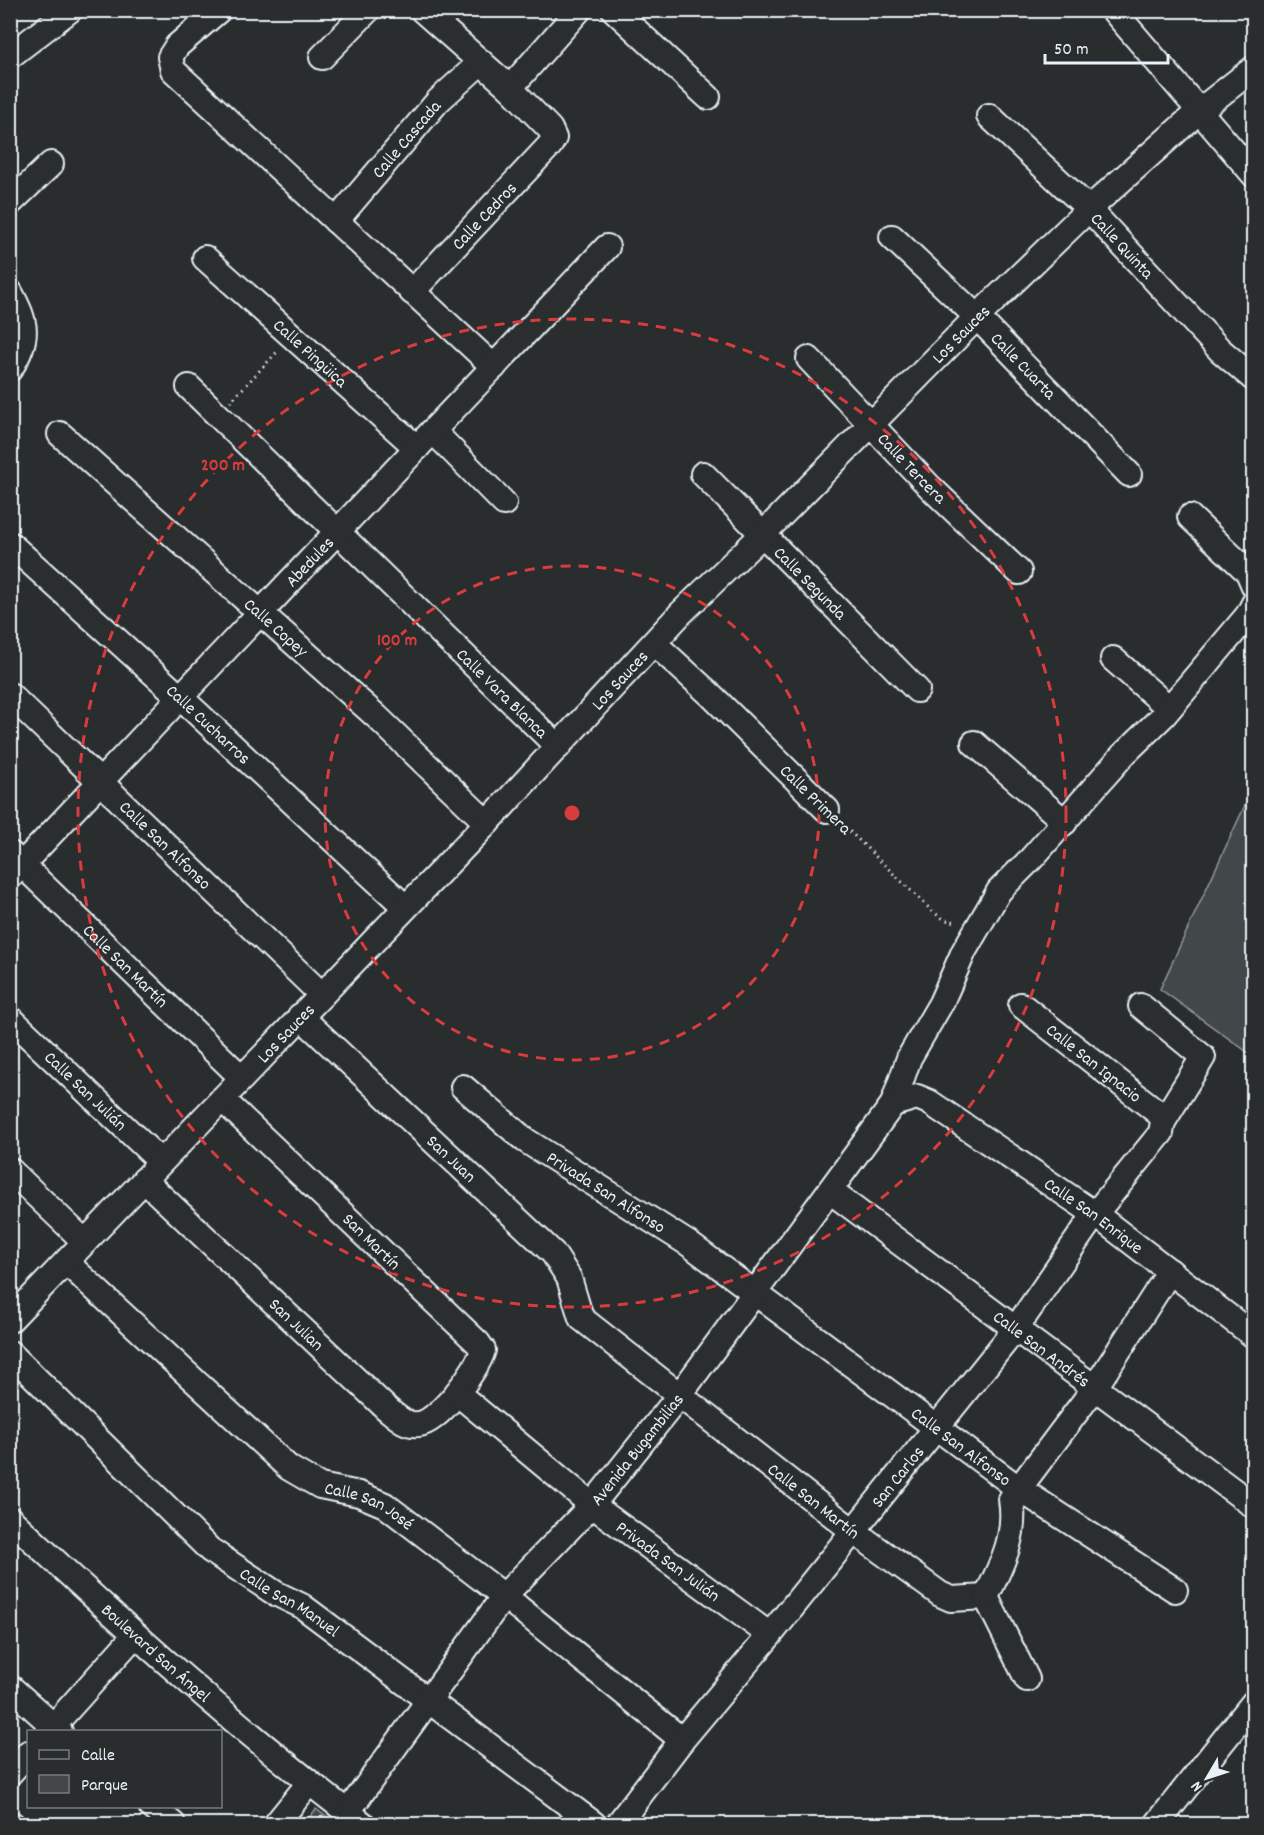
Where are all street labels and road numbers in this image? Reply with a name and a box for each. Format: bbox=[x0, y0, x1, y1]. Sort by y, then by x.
street label: Calle Cascada bbox=[367, 95, 449, 185]
street label: Calle Cedros bbox=[447, 177, 524, 257]
street label: Calle Quinta bbox=[1083, 208, 1159, 286]
street label: Los Sauces bbox=[927, 300, 997, 371]
street label: Calle Pingüica bbox=[266, 314, 352, 395]
street label: Calle Cuarta bbox=[983, 328, 1061, 407]
street label: Calle Tercera bbox=[870, 428, 951, 511]
street label: Abedules bbox=[281, 532, 341, 594]
street label: Calle Segunda bbox=[767, 542, 852, 627]
street label: Calle Copey bbox=[237, 594, 313, 665]
street label: Calle Vara Blanca bbox=[449, 644, 553, 746]
street label: Los Sauces bbox=[587, 646, 656, 717]
street label: Calle Cucharros bbox=[159, 680, 255, 772]
street label: Calle Primera bbox=[773, 760, 856, 842]
street label: Calle San Alfonso bbox=[112, 796, 216, 897]
street label: Calle San Martín bbox=[76, 920, 173, 1015]
street label: Los Sauces bbox=[253, 999, 322, 1070]
street label: Calle San Ignacio bbox=[1039, 1019, 1146, 1110]
street label: Calle San Julián bbox=[37, 1047, 131, 1138]
street label: San Juan bbox=[420, 1130, 481, 1190]
street label: Privada San Alfonso bbox=[541, 1147, 669, 1241]
street label: Calle San Enrique bbox=[1038, 1173, 1147, 1261]
street label: San Martín bbox=[335, 1209, 405, 1277]
street label: San Julian bbox=[262, 1294, 328, 1358]
street label: Calle San Andrés bbox=[987, 1306, 1094, 1395]
street label: Avenida Bugambilias bbox=[586, 1389, 691, 1512]
street label: Calle San Alfonso bbox=[905, 1403, 1015, 1494]
street label: San Carlos bbox=[867, 1442, 932, 1514]
street label: Calle San Martín bbox=[761, 1458, 864, 1547]
street label: Calle San José bbox=[322, 1477, 418, 1538]
street label: Privada San Julián bbox=[610, 1516, 724, 1609]
street label: Calle San Manuel bbox=[234, 1563, 344, 1645]
street label: Boulevard San Ángel bbox=[94, 1599, 215, 1710]

